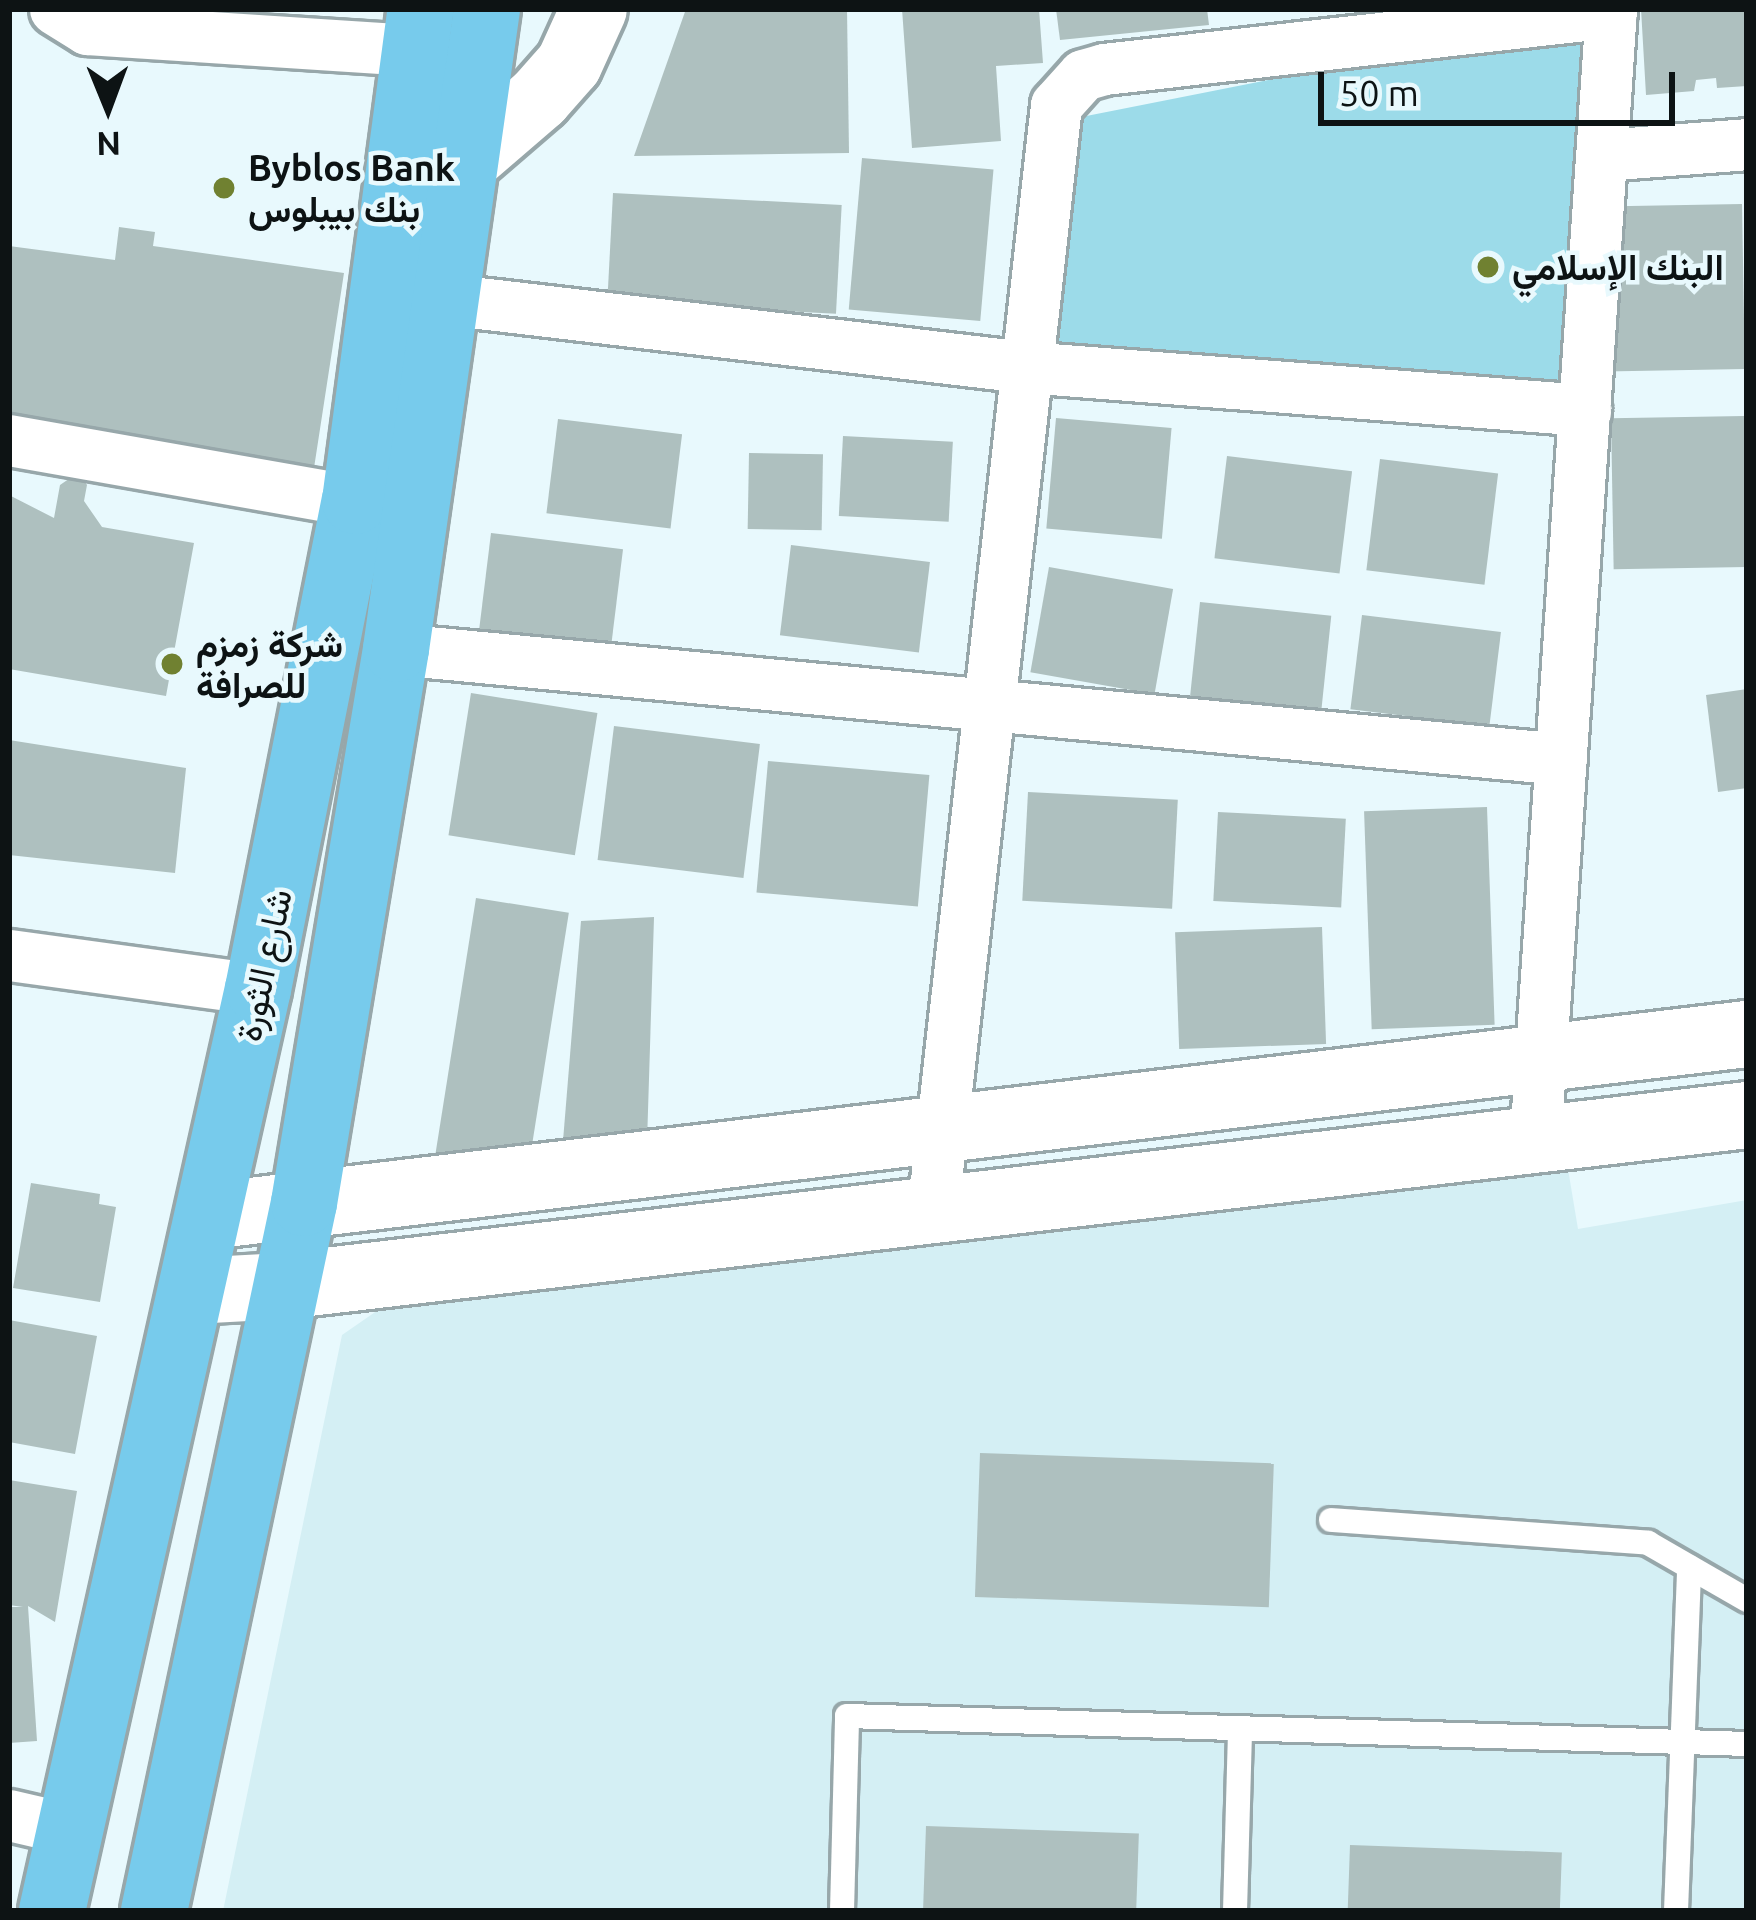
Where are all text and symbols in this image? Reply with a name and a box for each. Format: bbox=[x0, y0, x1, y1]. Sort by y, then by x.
north arrow bbox=[48, 48, 168, 168]
scale bar bbox=[1324, 48, 1681, 122]
text: 50 m bbox=[1339, 72, 1419, 113]
text: N bbox=[96, 126, 121, 163]
place label: Byblos Bank بنك بيبلوس bbox=[248, 145, 455, 230]
marker: Byblos Bank بنك بيبلوس bbox=[211, 175, 237, 201]
place label: البنك الإسلامي bbox=[1512, 245, 1724, 289]
marker: البنك الإسلامي bbox=[1475, 254, 1501, 280]
place label: شركة زمزم للصرافة bbox=[196, 621, 343, 706]
marker: شركة زمزم للصرافة bbox=[159, 651, 185, 677]
street label: شارع الثورة bbox=[226, 885, 300, 1045]

